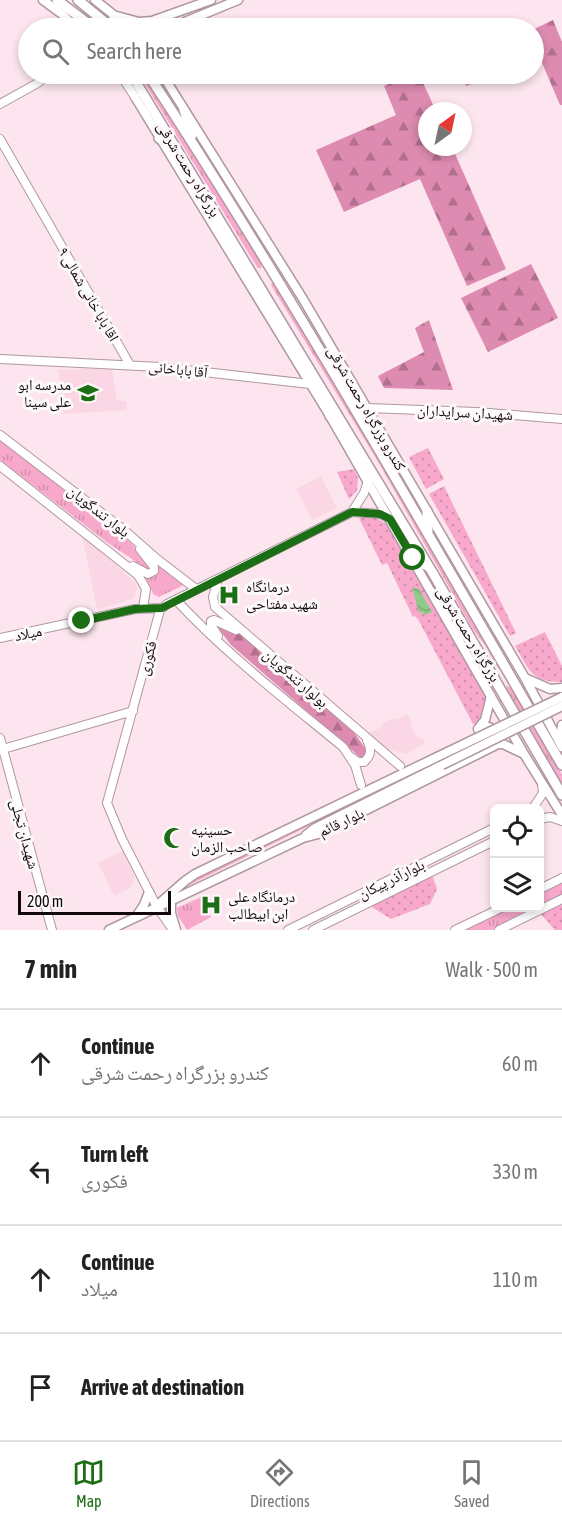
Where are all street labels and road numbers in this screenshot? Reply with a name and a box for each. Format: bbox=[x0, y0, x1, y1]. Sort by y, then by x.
street label: بزرگراه رحمت شرقی bbox=[152, 118, 224, 221]
street label: ۹ اقا بابا خانی شمالی bbox=[54, 244, 123, 345]
street label: کندرو بزرگراه رحمت شرقی bbox=[323, 343, 410, 474]
street label: آقا باباخانی bbox=[147, 357, 210, 383]
street label: شهیدان سرایداران bbox=[417, 401, 513, 425]
street label: بلوار تندگویان bbox=[63, 482, 133, 542]
street label: بزرگراه رحمت شرقی bbox=[432, 583, 504, 686]
street label: میلاد bbox=[13, 622, 43, 644]
street label: فکوری bbox=[134, 639, 162, 678]
street label: بولوار تندگویان bbox=[259, 645, 332, 712]
street label: شهیدان تجلی bbox=[6, 797, 43, 871]
street label: بلوار قائم bbox=[315, 804, 367, 842]
street label: بلوارآذر پیکان bbox=[355, 856, 428, 904]

